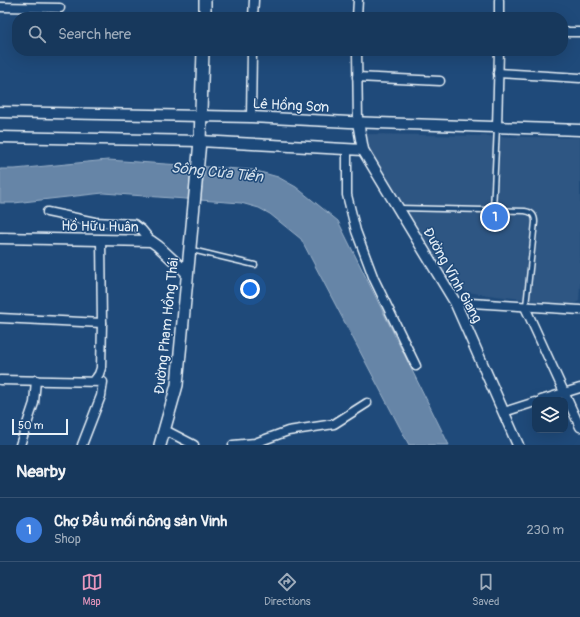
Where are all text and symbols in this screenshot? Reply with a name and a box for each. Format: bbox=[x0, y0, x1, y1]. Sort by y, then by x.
search box bbox=[12, 12, 568, 56]
icon: search bbox=[26, 23, 48, 45]
text: Search here bbox=[58, 25, 131, 44]
street label: Lê Hồng Sơn bbox=[252, 94, 330, 116]
water label: Sông Cửa Tiền bbox=[170, 158, 265, 187]
pin: 1 bbox=[482, 202, 508, 232]
street label: Hồ Hữu Huân bbox=[61, 216, 139, 236]
street label: Đường Vĩnh Giang bbox=[419, 225, 486, 326]
street label: Đường Phạm Hồng Thái bbox=[150, 256, 182, 395]
your location bbox=[240, 279, 260, 299]
map controls bbox=[532, 397, 568, 433]
button: layers bbox=[532, 397, 568, 433]
scale bar bbox=[12, 417, 68, 436]
text: 50 m bbox=[18, 419, 44, 432]
text: Nearby bbox=[16, 461, 65, 482]
text: Chợ Đầu mối nông sản Vinh bbox=[54, 512, 227, 531]
text: 1 bbox=[26, 522, 32, 538]
text: 230 m bbox=[527, 522, 564, 538]
text: Shop bbox=[54, 531, 81, 547]
tab: Map bbox=[81, 571, 103, 608]
tab: Directions bbox=[264, 571, 311, 608]
tab: Saved bbox=[472, 571, 499, 608]

